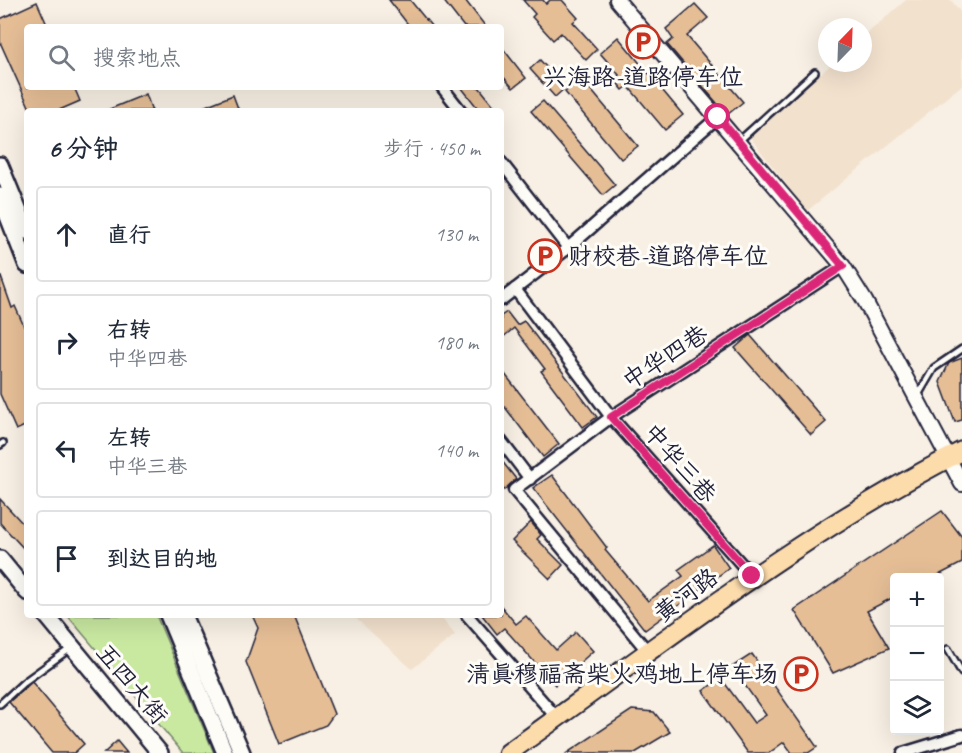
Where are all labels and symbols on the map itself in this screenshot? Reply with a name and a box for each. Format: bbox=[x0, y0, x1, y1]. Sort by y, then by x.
north arrow bbox=[818, 18, 872, 72]
parking icon: 兴海路-道路停车位 bbox=[625, 24, 661, 60]
place label: 兴海路-道路停车位 bbox=[543, 62, 743, 92]
route start bbox=[704, 103, 730, 129]
parking icon: 财校巷-道路停车位 bbox=[527, 238, 563, 274]
place label: 财校巷-道路停车位 bbox=[568, 241, 768, 271]
street label: 中华四巷 bbox=[617, 318, 713, 396]
street label: 中华三巷 bbox=[637, 417, 723, 509]
street label: 黄河路 bbox=[648, 561, 724, 629]
route end bbox=[738, 562, 764, 588]
street label: 五四大街 bbox=[90, 638, 174, 730]
parking icon: 清真穆福斋柴火鸡地上停车场 bbox=[783, 656, 819, 692]
place label: 清真穆福斋柴火鸡地上停车场 bbox=[466, 659, 778, 689]

